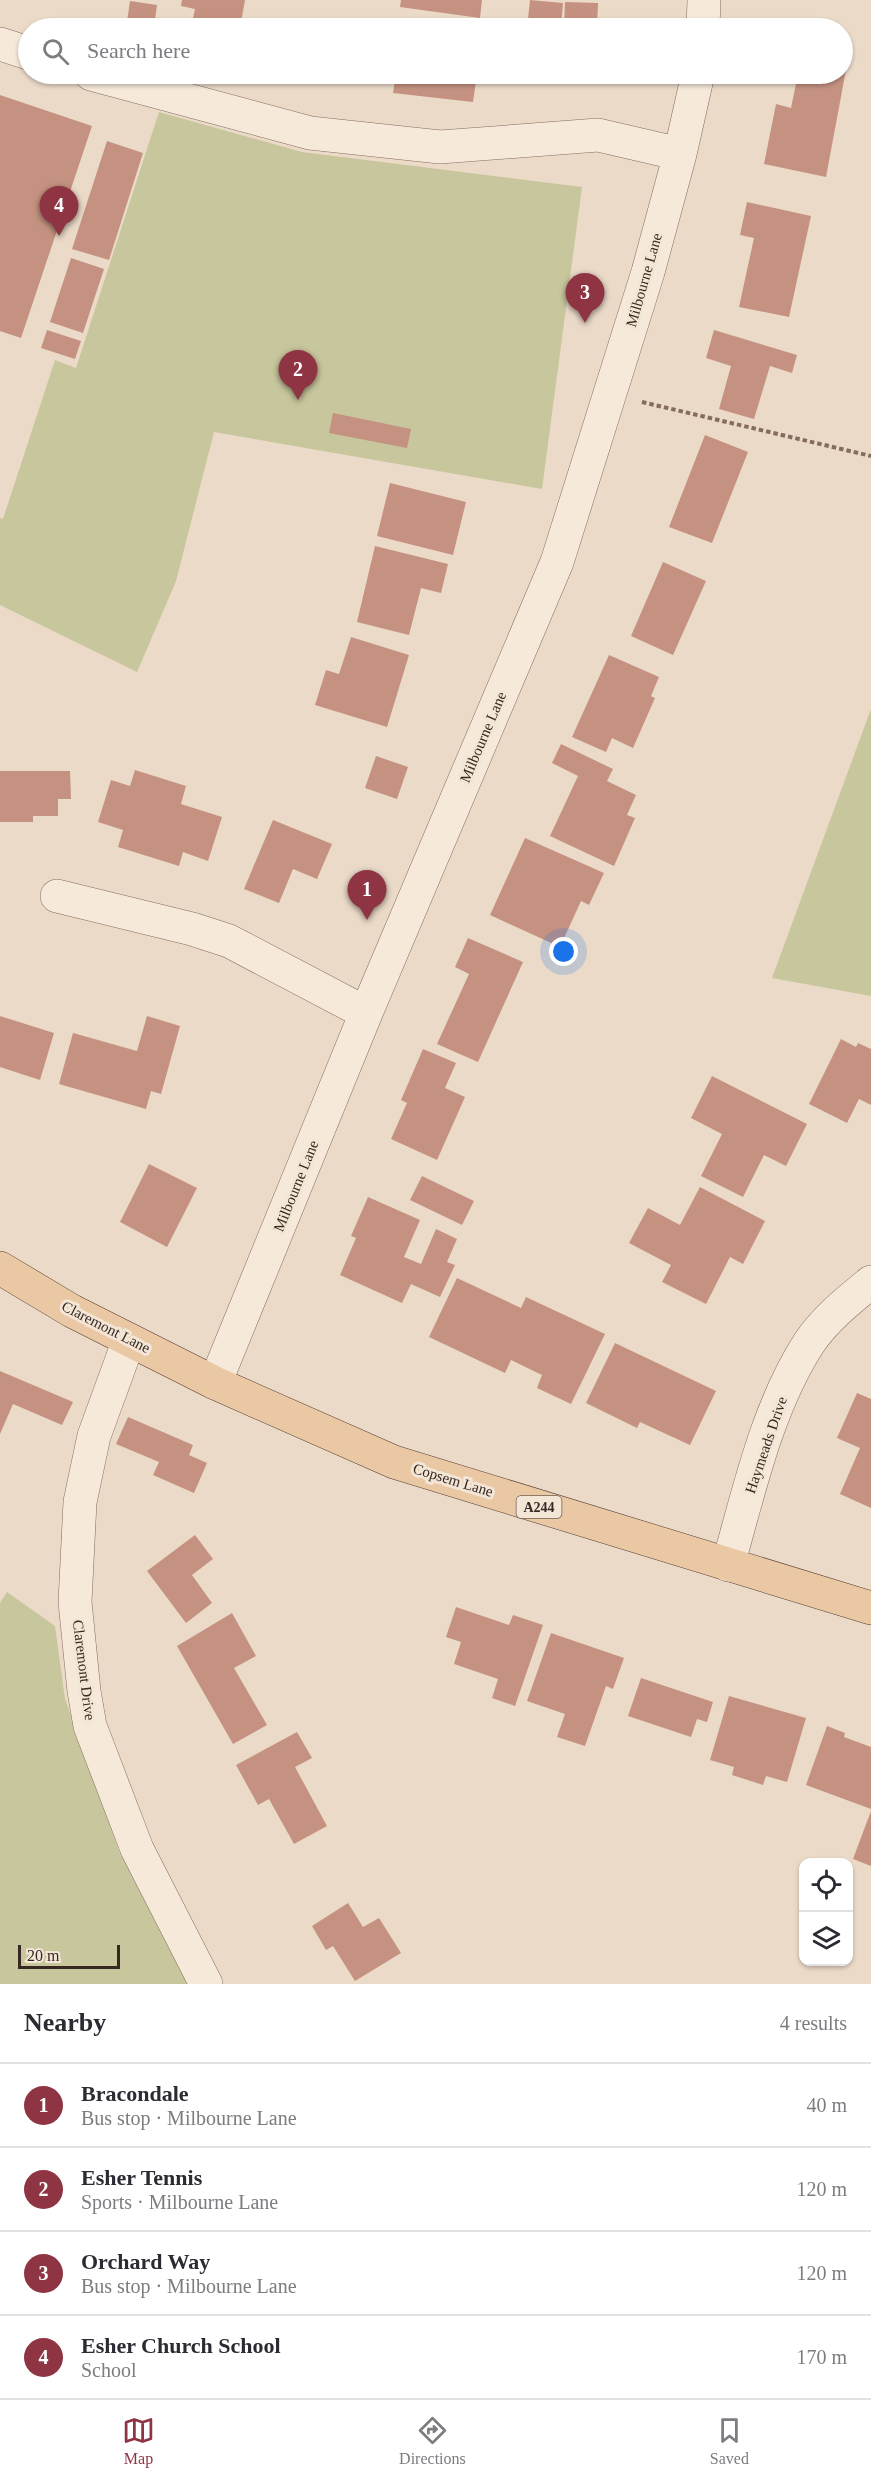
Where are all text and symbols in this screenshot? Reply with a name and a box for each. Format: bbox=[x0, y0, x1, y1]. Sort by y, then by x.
search box bbox=[18, 18, 853, 84]
icon: search bbox=[39, 35, 72, 68]
text: Search here bbox=[87, 38, 190, 63]
pin: 4 bbox=[40, 186, 78, 236]
street label: Milbourne Lane bbox=[623, 231, 665, 329]
pin: 3 bbox=[566, 274, 604, 323]
pin: 2 bbox=[278, 350, 318, 400]
street label: Milbourne Lane bbox=[457, 689, 509, 785]
pin: 1 bbox=[348, 870, 386, 920]
your location bbox=[549, 937, 578, 966]
street label: Milbourne Lane bbox=[270, 1138, 322, 1234]
street label: Claremont Lane bbox=[59, 1298, 153, 1356]
street label: Haymeads Drive bbox=[742, 1394, 790, 1495]
street label: Copsem Lane bbox=[411, 1460, 495, 1500]
road number: A244 bbox=[516, 1496, 562, 1518]
street label: Claremont Drive bbox=[70, 1619, 98, 1722]
map controls bbox=[799, 1858, 853, 1966]
button: locate bbox=[799, 1858, 853, 1912]
button: layers bbox=[799, 1912, 853, 1966]
scale bar bbox=[18, 1942, 120, 1970]
text: 20 m bbox=[27, 1947, 59, 1964]
text: Nearby bbox=[24, 2008, 106, 2037]
text: 4 results bbox=[780, 2012, 847, 2034]
text: Bracondale bbox=[81, 2081, 189, 2106]
text: 1 bbox=[39, 2094, 49, 2116]
text: 40 m bbox=[806, 2094, 847, 2116]
text: Bus stop · Milbourne Lane bbox=[81, 2107, 297, 2129]
text: Esher Tennis bbox=[81, 2165, 202, 2190]
text: 2 bbox=[39, 2178, 49, 2200]
text: 120 m bbox=[796, 2178, 847, 2200]
text: Sports · Milbourne Lane bbox=[81, 2191, 278, 2213]
text: Orchard Way bbox=[81, 2249, 210, 2274]
text: 3 bbox=[39, 2262, 49, 2284]
text: 120 m bbox=[796, 2262, 847, 2284]
text: Bus stop · Milbourne Lane bbox=[81, 2275, 297, 2297]
text: Esher Church School bbox=[81, 2333, 281, 2358]
text: 4 bbox=[39, 2346, 49, 2368]
text: 170 m bbox=[796, 2346, 847, 2368]
text: School bbox=[81, 2359, 137, 2381]
tab: Map bbox=[122, 2414, 155, 2468]
tab: Directions bbox=[399, 2414, 466, 2468]
tab: Saved bbox=[710, 2414, 749, 2468]

